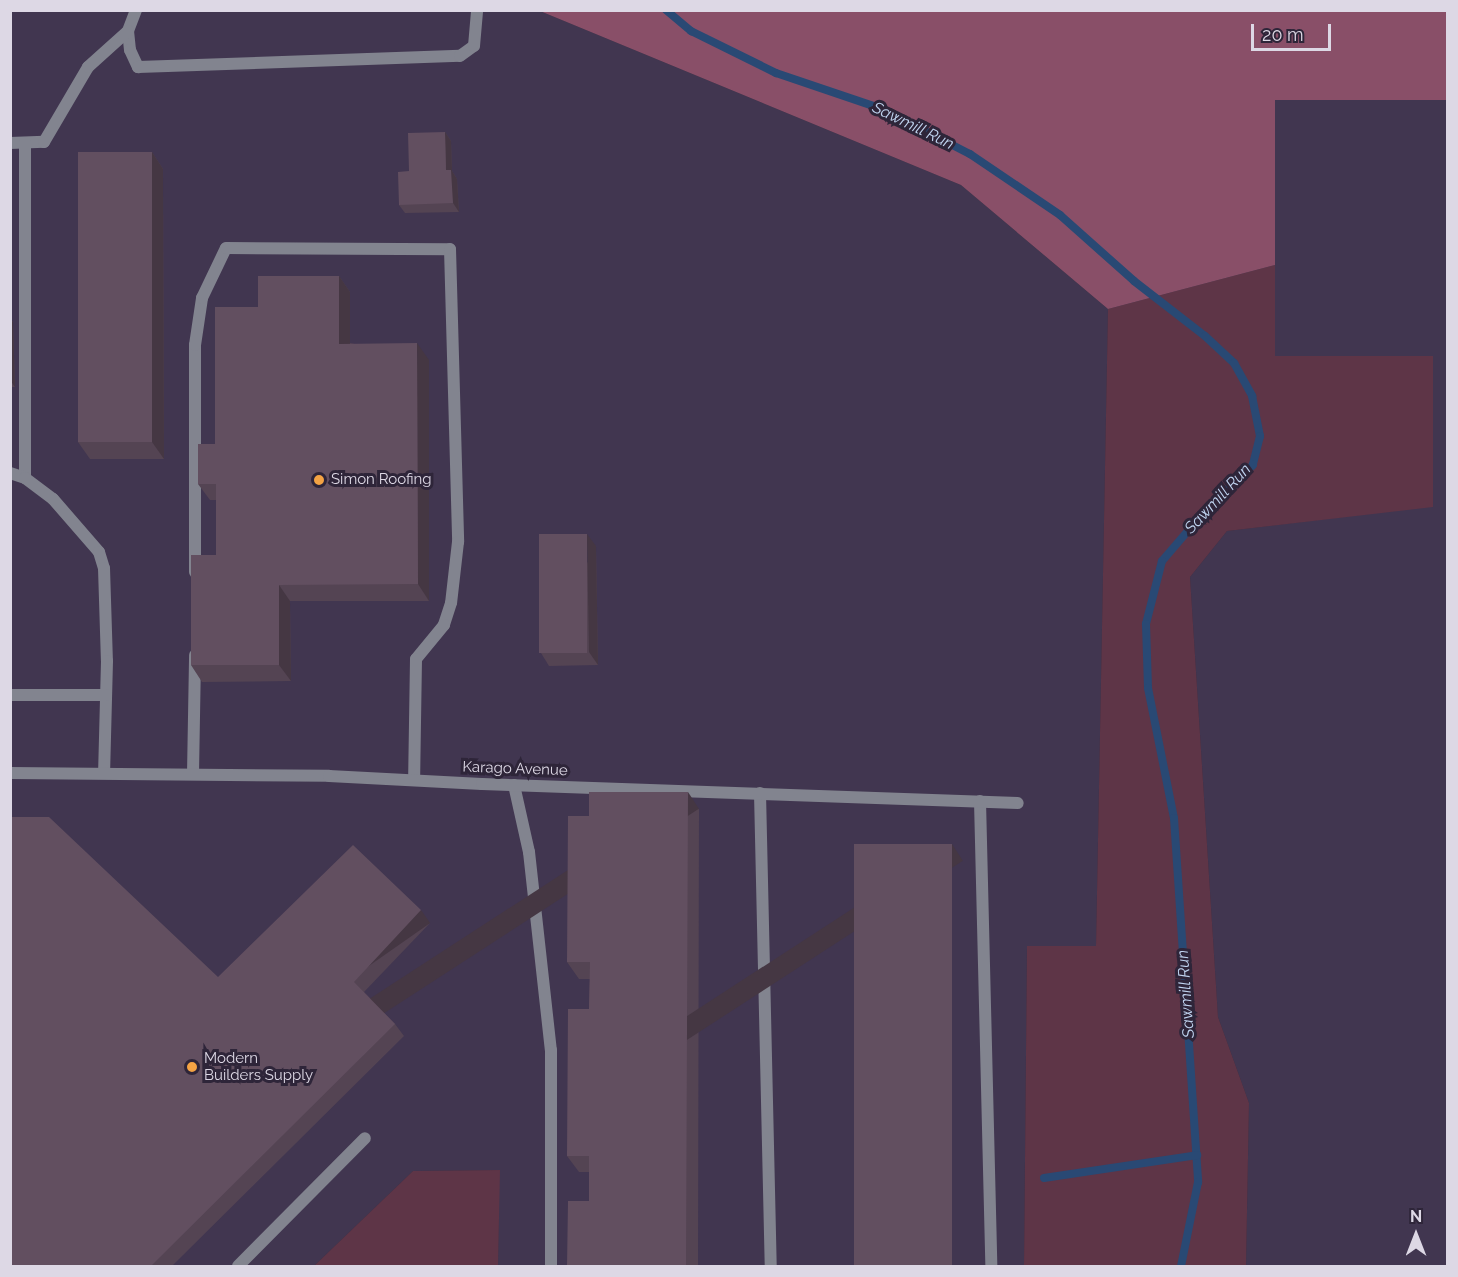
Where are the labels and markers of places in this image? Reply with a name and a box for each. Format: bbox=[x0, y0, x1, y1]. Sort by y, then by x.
place label: Simon Roofing bbox=[331, 471, 431, 489]
marker: Simon Roofing bbox=[312, 473, 326, 487]
place label: Modern Builders Supply bbox=[204, 1049, 313, 1084]
marker: Modern Builders Supply bbox=[185, 1060, 199, 1074]

